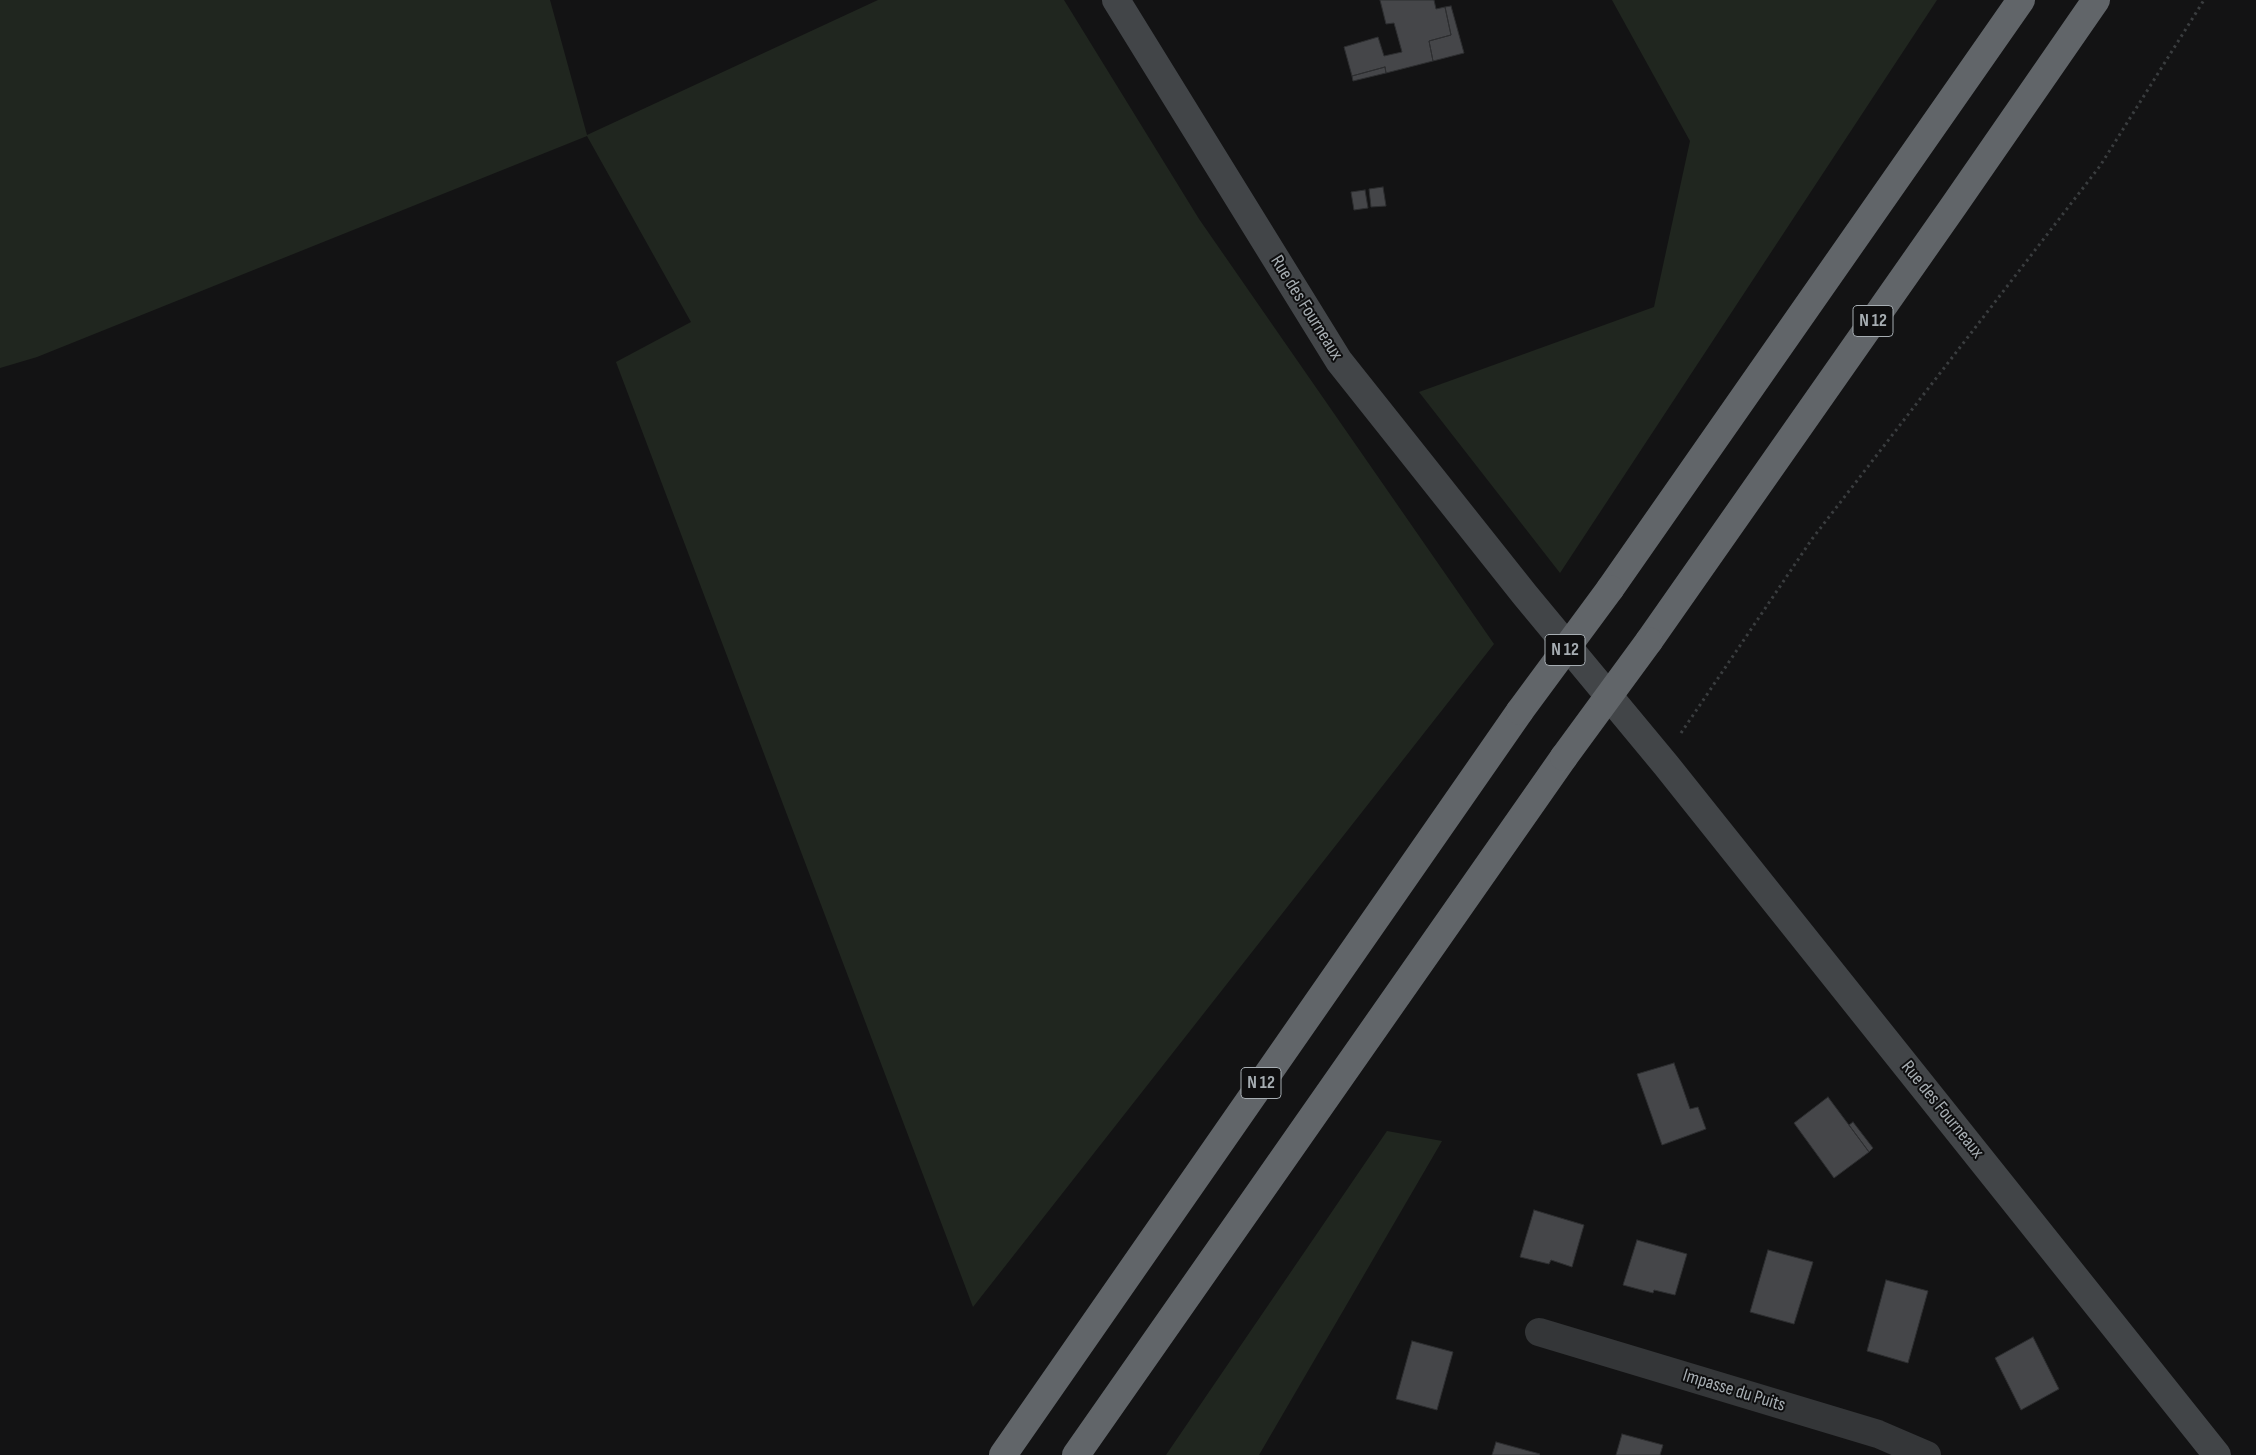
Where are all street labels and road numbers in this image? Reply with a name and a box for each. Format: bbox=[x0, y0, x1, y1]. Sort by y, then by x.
street label: Rue des Fourneaux bbox=[1265, 251, 1347, 365]
road number: N 12 bbox=[1853, 306, 1893, 336]
road number: N 12 bbox=[1545, 634, 1585, 666]
street label: Rue des Fourneaux bbox=[1896, 1057, 1988, 1163]
road number: N 12 bbox=[1241, 1068, 1281, 1098]
street label: Impasse du Puits bbox=[1680, 1365, 1788, 1417]

